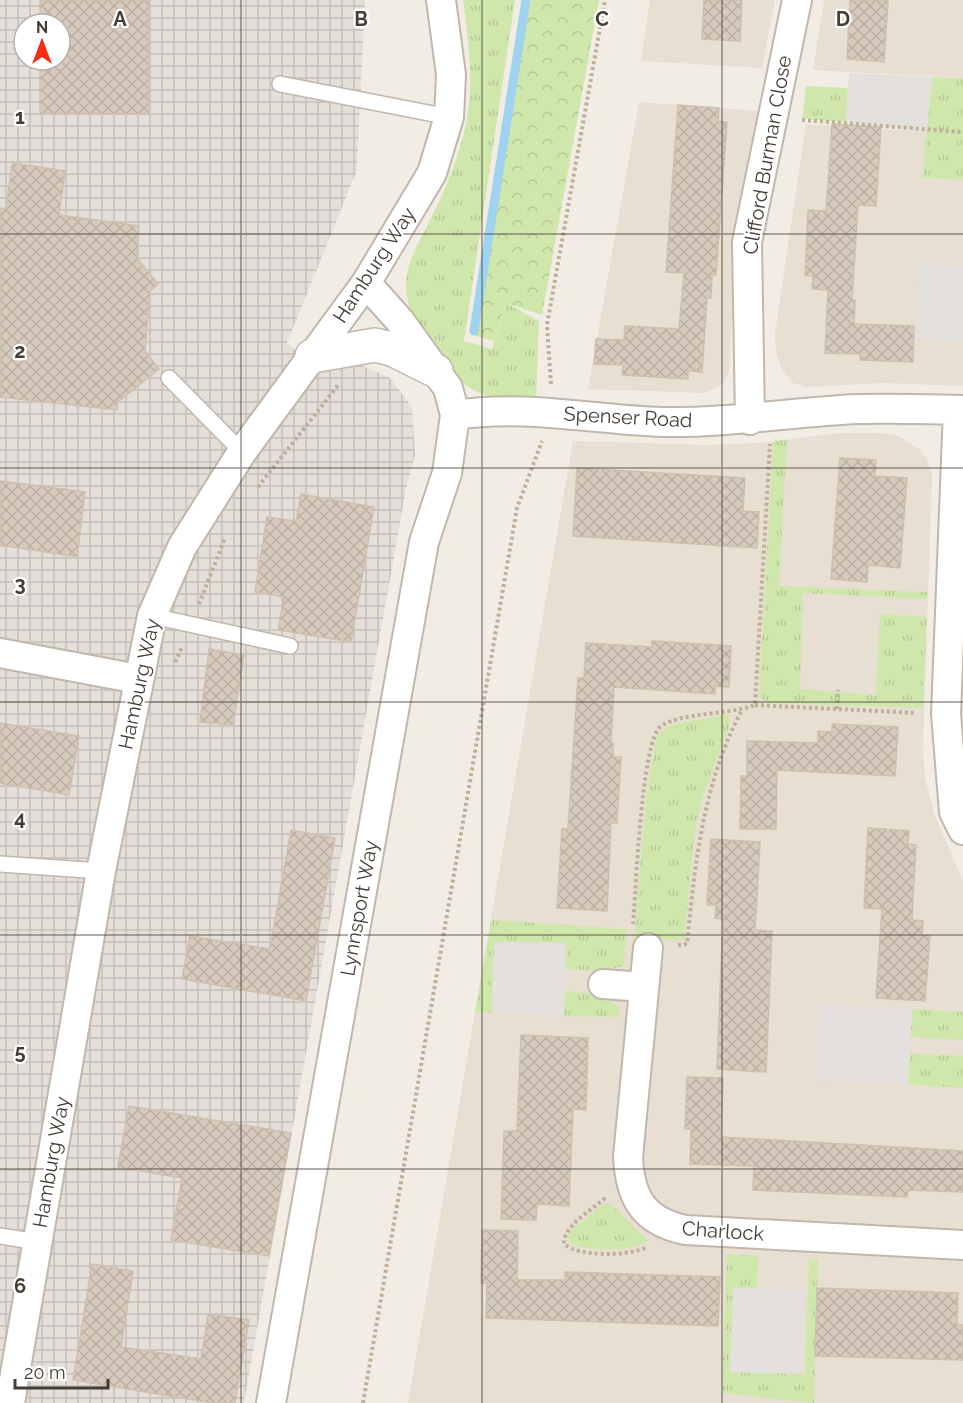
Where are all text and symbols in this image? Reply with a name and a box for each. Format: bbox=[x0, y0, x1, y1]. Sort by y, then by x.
text: A bbox=[113, 7, 127, 31]
text: B bbox=[354, 7, 368, 31]
text: C bbox=[595, 7, 609, 31]
text: D bbox=[836, 7, 850, 31]
north arrow bbox=[12, 12, 72, 72]
text: N bbox=[36, 18, 48, 37]
street label: Clifford Burman Close bbox=[738, 53, 796, 256]
text: 1 bbox=[15, 105, 25, 129]
street label: Hamburg Way bbox=[328, 203, 420, 327]
text: 2 bbox=[14, 339, 26, 363]
street label: Spenser Road bbox=[563, 402, 693, 432]
text: 3 bbox=[14, 572, 26, 596]
street label: Hamburg Way bbox=[113, 616, 165, 752]
text: 4 bbox=[14, 806, 26, 830]
street label: Lynnsport Way bbox=[335, 838, 383, 978]
text: 5 bbox=[14, 1040, 26, 1064]
street label: Hamburg Way bbox=[28, 1094, 74, 1230]
street label: Charlock bbox=[681, 1216, 765, 1246]
text: 6 bbox=[14, 1274, 26, 1298]
scale bar bbox=[15, 1352, 108, 1390]
text: 20 m bbox=[24, 1362, 66, 1383]

